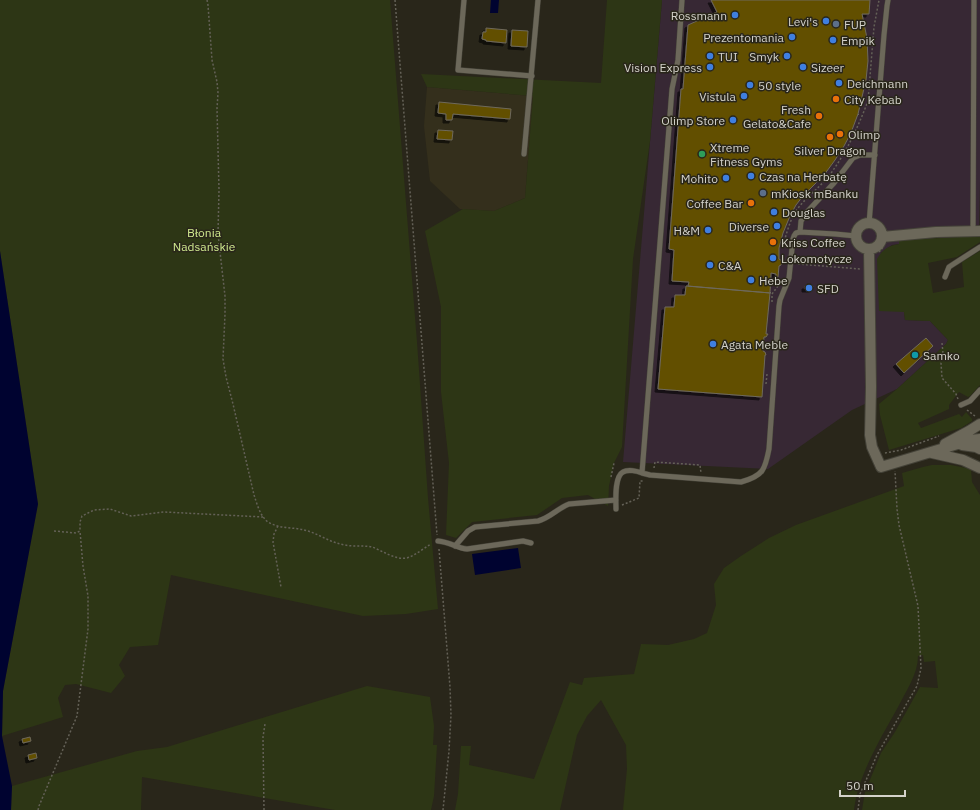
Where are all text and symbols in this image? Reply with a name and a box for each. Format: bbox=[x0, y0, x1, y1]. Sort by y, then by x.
place label: Rossmann bbox=[671, 8, 727, 23]
marker: Rossmann bbox=[730, 10, 740, 20]
place label: Levi's bbox=[788, 14, 818, 29]
marker: Levi's bbox=[821, 16, 831, 26]
place label: FUP bbox=[844, 17, 866, 32]
marker: FUP bbox=[831, 19, 841, 29]
place label: Prezentomania bbox=[703, 30, 785, 45]
marker: Prezentomania bbox=[787, 32, 797, 42]
place label: Empik bbox=[841, 33, 875, 48]
marker: Empik bbox=[828, 35, 838, 45]
place label: TUI bbox=[718, 49, 738, 64]
place label: Smyk bbox=[749, 49, 780, 64]
marker: TUI bbox=[705, 51, 715, 61]
marker: Smyk bbox=[782, 51, 792, 61]
place label: Vision Express bbox=[624, 60, 702, 75]
place label: Sizeer bbox=[811, 60, 845, 75]
marker: Vision Express bbox=[705, 62, 715, 72]
marker: Sizeer bbox=[798, 62, 808, 72]
place label: Deichmann bbox=[847, 76, 908, 91]
place label: 50 style bbox=[758, 78, 801, 93]
marker: Deichmann bbox=[834, 78, 844, 88]
marker: 50 style bbox=[745, 80, 755, 90]
place label: Vistula bbox=[699, 89, 737, 104]
marker: Vistula bbox=[739, 91, 749, 101]
place label: City Kebab bbox=[844, 92, 902, 107]
marker: City Kebab bbox=[831, 94, 841, 104]
place label: Fresh Gelato&Cafe bbox=[743, 102, 811, 131]
marker: Fresh Gelato&Cafe bbox=[814, 111, 824, 121]
place label: Olimp Store bbox=[661, 113, 725, 128]
marker: Olimp Store bbox=[728, 115, 738, 125]
place label: Olimp bbox=[848, 127, 880, 142]
marker: Olimp bbox=[835, 129, 845, 139]
marker: Silver Dragon bbox=[825, 132, 835, 142]
place label: Xtreme Fitness Gyms bbox=[710, 140, 783, 169]
place label: Silver Dragon bbox=[794, 143, 866, 158]
marker: Xtreme Fitness Gyms bbox=[697, 149, 707, 159]
place label: Czas na Herbatę bbox=[759, 169, 847, 184]
place label: Mohito bbox=[681, 171, 718, 186]
marker: Czas na Herbatę bbox=[746, 171, 756, 181]
marker: Mohito bbox=[721, 173, 731, 183]
place label: mKiosk mBanku bbox=[771, 186, 858, 201]
marker: mKiosk mBanku bbox=[758, 188, 768, 198]
place label: Coffee Bar bbox=[687, 196, 744, 211]
marker: Coffee Bar bbox=[746, 198, 756, 208]
place label: Douglas bbox=[782, 205, 826, 220]
marker: Douglas bbox=[769, 207, 779, 217]
place label: Diverse bbox=[729, 219, 769, 234]
marker: Diverse bbox=[772, 221, 782, 231]
place label: H&M bbox=[673, 223, 700, 238]
park label: Błonia Nadsańskie bbox=[173, 225, 236, 254]
marker: H&M bbox=[703, 225, 713, 235]
place label: Kriss Coffee bbox=[781, 235, 846, 250]
marker: Kriss Coffee bbox=[768, 237, 778, 247]
place label: Lokomotycze bbox=[781, 251, 852, 266]
marker: Lokomotycze bbox=[768, 253, 778, 263]
place label: C&A bbox=[718, 258, 742, 273]
marker: C&A bbox=[705, 260, 715, 270]
place label: Hebe bbox=[759, 273, 788, 288]
marker: Hebe bbox=[746, 275, 756, 285]
place label: SFD bbox=[817, 281, 839, 296]
marker: SFD bbox=[804, 283, 814, 293]
place label: Agata Meble bbox=[721, 337, 788, 352]
marker: Agata Meble bbox=[708, 339, 718, 349]
place label: Samko bbox=[923, 348, 960, 363]
marker: Samko bbox=[910, 350, 920, 360]
scale bar bbox=[840, 772, 905, 798]
text: 50 m bbox=[846, 778, 874, 793]

